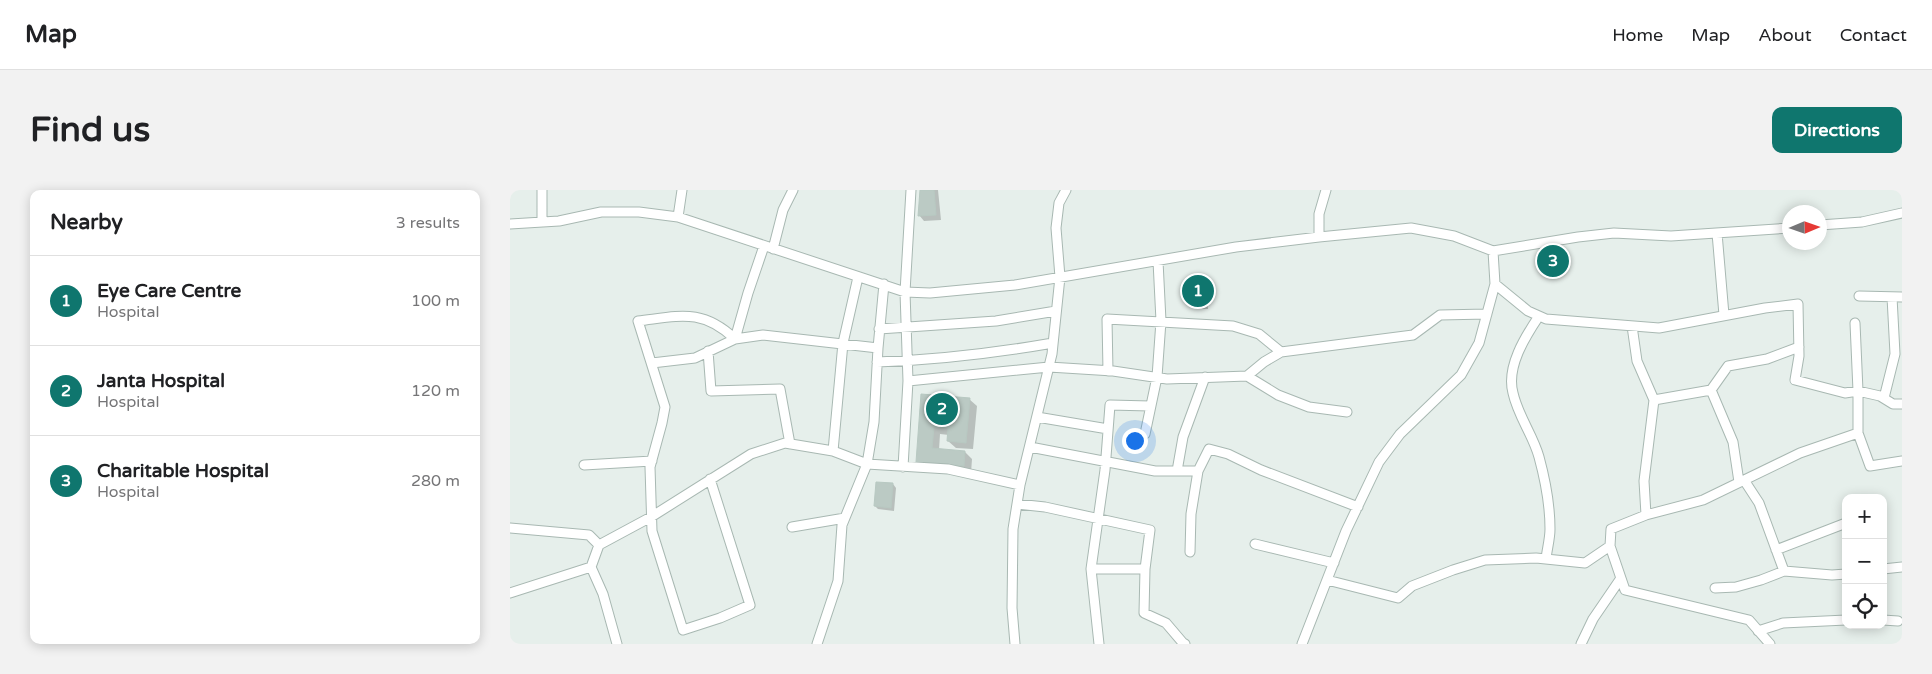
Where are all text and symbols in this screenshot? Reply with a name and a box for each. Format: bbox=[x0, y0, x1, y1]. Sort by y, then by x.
text: Map bbox=[25, 20, 77, 49]
text: Home bbox=[1612, 24, 1663, 46]
text: Map bbox=[1691, 24, 1730, 46]
text: About bbox=[1758, 24, 1812, 46]
text: Contact bbox=[1840, 24, 1907, 46]
button: Directions bbox=[1772, 107, 1902, 153]
text: Find us bbox=[30, 109, 150, 151]
north arrow bbox=[1782, 205, 1827, 250]
text: Nearby bbox=[50, 210, 123, 235]
text: 3 results bbox=[396, 213, 460, 233]
pin: 3 bbox=[1537, 242, 1569, 280]
pin: 1 bbox=[1182, 272, 1214, 310]
text: Eye Care Centre bbox=[97, 280, 241, 302]
text: 1 bbox=[61, 291, 71, 311]
text: 100 m bbox=[411, 291, 460, 311]
text: Hospital bbox=[97, 302, 159, 322]
text: Janta Hospital bbox=[97, 370, 225, 392]
text: 2 bbox=[61, 381, 71, 401]
text: 120 m bbox=[411, 381, 460, 401]
pin: 2 bbox=[926, 390, 958, 428]
text: Hospital bbox=[97, 392, 159, 412]
your location bbox=[1122, 428, 1148, 454]
text: Charitable Hospital bbox=[97, 460, 269, 482]
text: 3 bbox=[61, 471, 71, 491]
text: 280 m bbox=[411, 471, 460, 491]
text: Hospital bbox=[97, 482, 159, 502]
map controls bbox=[1842, 494, 1887, 629]
button: + bbox=[1842, 494, 1887, 539]
button: − bbox=[1842, 539, 1887, 584]
button: locate bbox=[1842, 584, 1887, 629]

